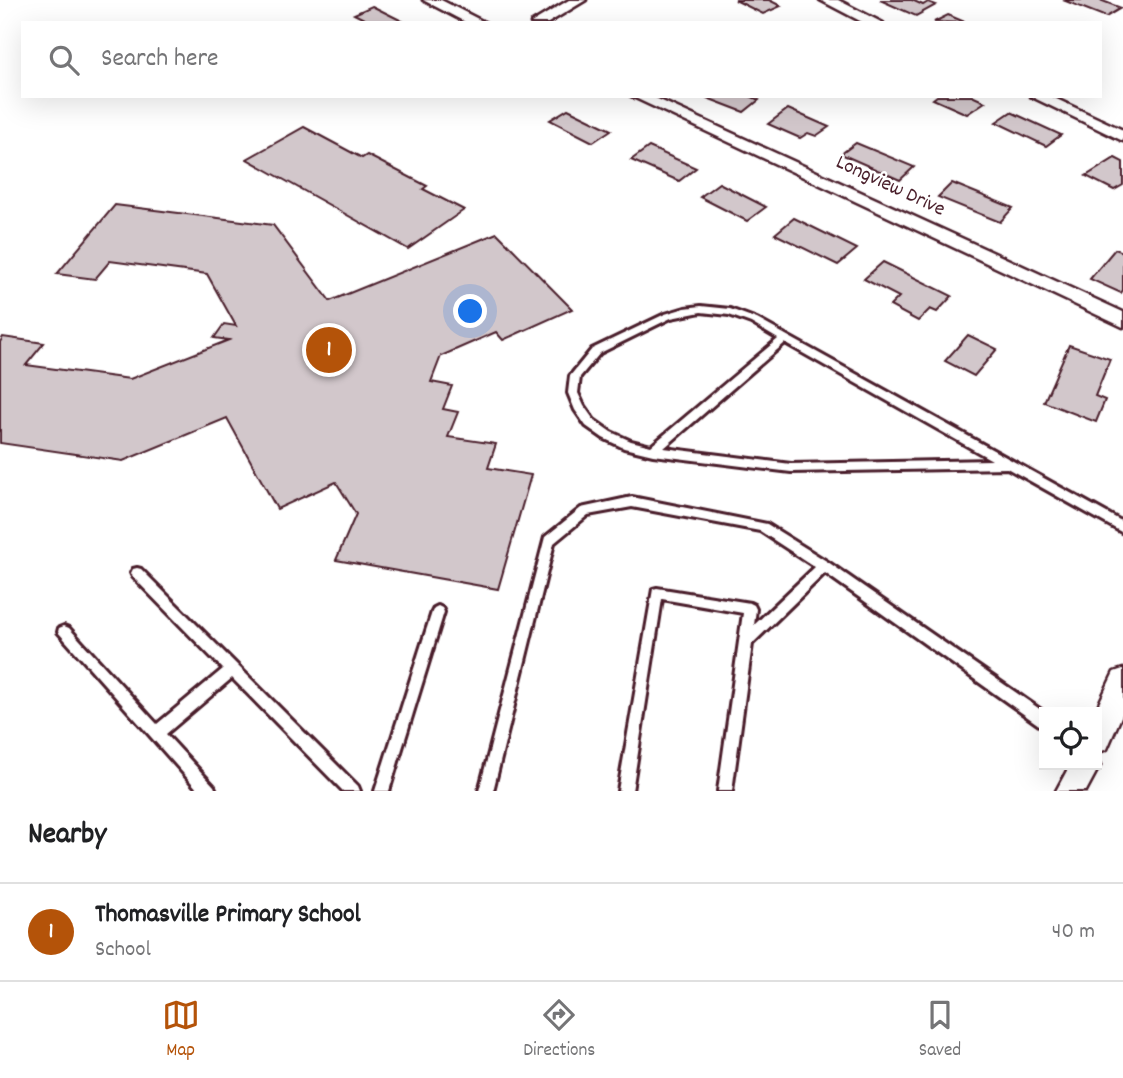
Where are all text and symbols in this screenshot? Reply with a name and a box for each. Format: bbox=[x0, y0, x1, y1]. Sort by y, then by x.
search box bbox=[21, 21, 1102, 98]
icon: search bbox=[45, 41, 83, 79]
text: Search here bbox=[101, 41, 219, 78]
street label: Longview Drive bbox=[830, 149, 950, 225]
your location bbox=[453, 294, 487, 328]
pin: 1 bbox=[306, 324, 352, 376]
map controls bbox=[1039, 707, 1102, 770]
button: locate bbox=[1039, 707, 1102, 770]
text: Nearby bbox=[28, 815, 106, 858]
text: Thomasville Primary School bbox=[95, 897, 361, 934]
text: 1 bbox=[48, 916, 54, 949]
text: 40 m bbox=[1052, 916, 1095, 949]
text: School bbox=[95, 934, 151, 967]
tab: Map bbox=[162, 996, 200, 1065]
tab: Directions bbox=[523, 996, 595, 1065]
tab: Saved bbox=[919, 996, 961, 1065]

